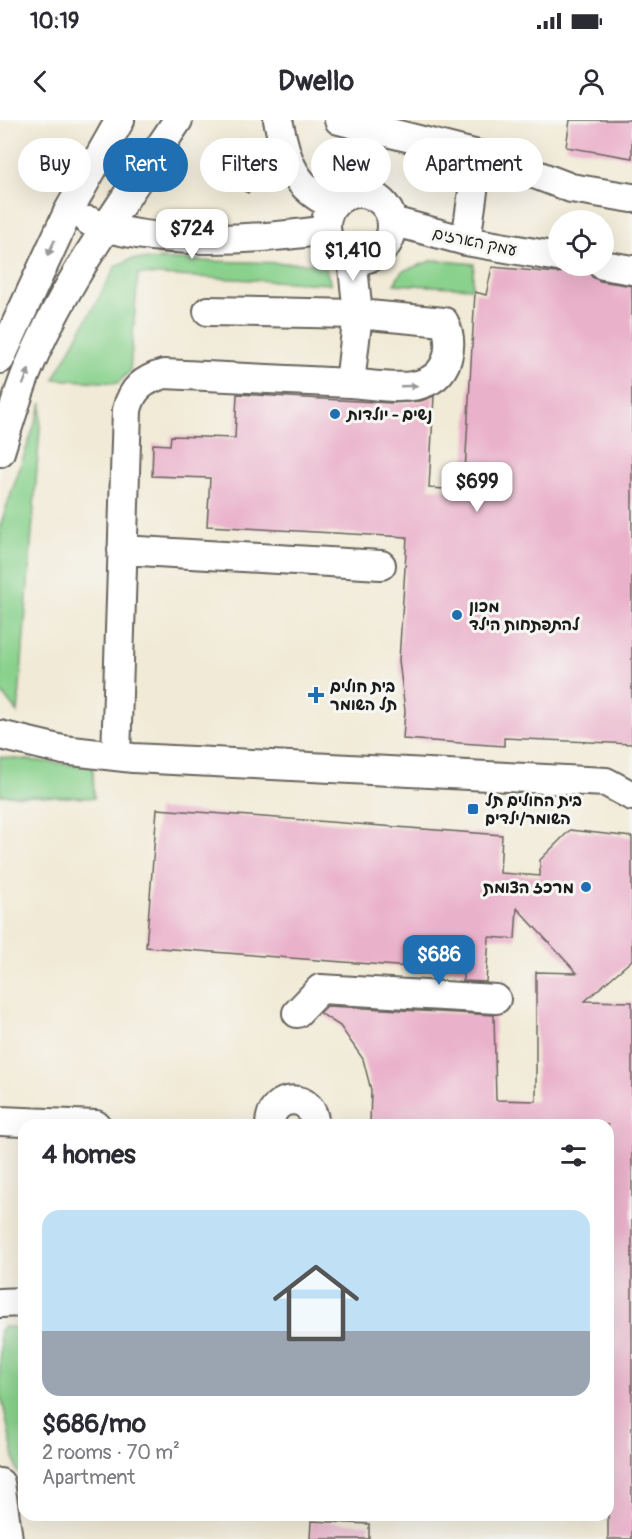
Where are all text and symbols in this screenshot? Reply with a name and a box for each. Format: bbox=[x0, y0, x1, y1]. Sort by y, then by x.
text: 10:19 bbox=[30, 7, 79, 35]
icon: back bbox=[24, 65, 57, 98]
text: Dwello bbox=[278, 65, 354, 98]
icon: person bbox=[575, 65, 608, 98]
chip: Buy bbox=[18, 138, 91, 192]
chip: Rent bbox=[103, 138, 188, 192]
chip: Filters bbox=[200, 138, 299, 192]
chip: New bbox=[311, 138, 391, 192]
chip: Apartment bbox=[403, 138, 543, 192]
pin: $724 bbox=[156, 209, 228, 260]
map controls bbox=[548, 210, 614, 276]
button: locate bbox=[548, 210, 614, 276]
text: $724 bbox=[170, 216, 214, 241]
street label: עמק הארזים bbox=[431, 223, 519, 261]
pin: $1,410 bbox=[304, 231, 402, 282]
text: $1,410 bbox=[325, 238, 381, 263]
one-way arrow bbox=[46, 239, 55, 256]
one-way arrow bbox=[21, 368, 31, 386]
one-way arrow bbox=[399, 381, 418, 390]
place label: נשים - יולדות bbox=[345, 405, 432, 425]
marker: נשים - יולדות bbox=[328, 407, 342, 421]
pin: $699 bbox=[441, 462, 513, 513]
text: $699 bbox=[455, 469, 499, 494]
place label: מכון להתפתחות הילד bbox=[469, 597, 580, 635]
marker: מכון להתפתחות הילד bbox=[450, 608, 464, 622]
place label: בית חולים תל השומר bbox=[330, 677, 398, 715]
marker: בית חולים תל השומר bbox=[307, 686, 325, 704]
place label: בית החולים תל השומר/ילדים bbox=[485, 791, 582, 829]
marker: בית החולים תל השומר/ילדים bbox=[466, 802, 480, 816]
place label: מרכז הצומת bbox=[483, 878, 574, 898]
marker: מרכז הצומת bbox=[579, 880, 593, 894]
pin: $686 bbox=[403, 935, 475, 986]
text: $686 bbox=[417, 942, 461, 967]
text: 4 homes bbox=[42, 1139, 136, 1171]
icon: filters bbox=[557, 1139, 590, 1172]
icon: home bbox=[262, 1249, 370, 1357]
text: $686/mo bbox=[42, 1408, 146, 1440]
text: 2 rooms · 70 m² bbox=[42, 1440, 180, 1465]
text: Apartment bbox=[42, 1465, 135, 1490]

